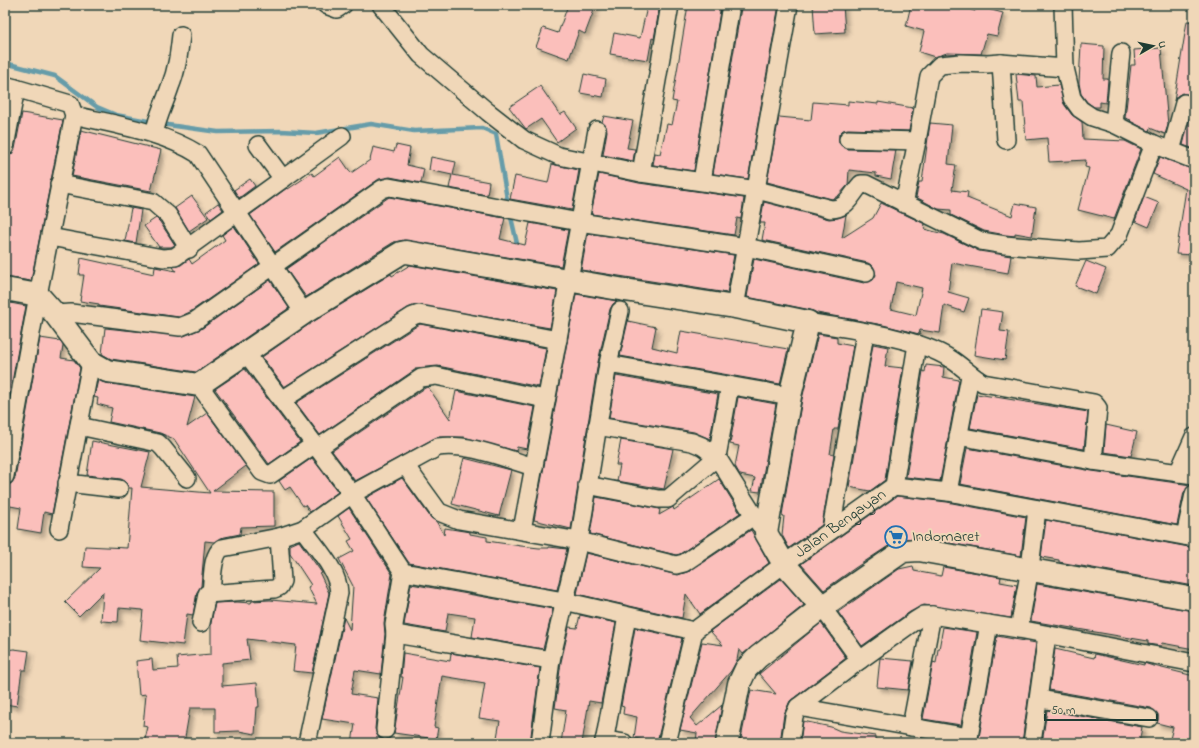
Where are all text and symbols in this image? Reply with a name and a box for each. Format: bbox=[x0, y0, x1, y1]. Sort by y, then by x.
north arrow bbox=[1133, 26, 1173, 66]
text: U bbox=[1153, 40, 1170, 49]
street label: Jalan Bengayan bbox=[790, 483, 891, 564]
supermarket icon: Indomaret bbox=[883, 524, 909, 550]
place label: Indomaret bbox=[912, 525, 980, 549]
scale bar bbox=[1045, 696, 1157, 722]
text: 50 m bbox=[1051, 702, 1075, 720]

